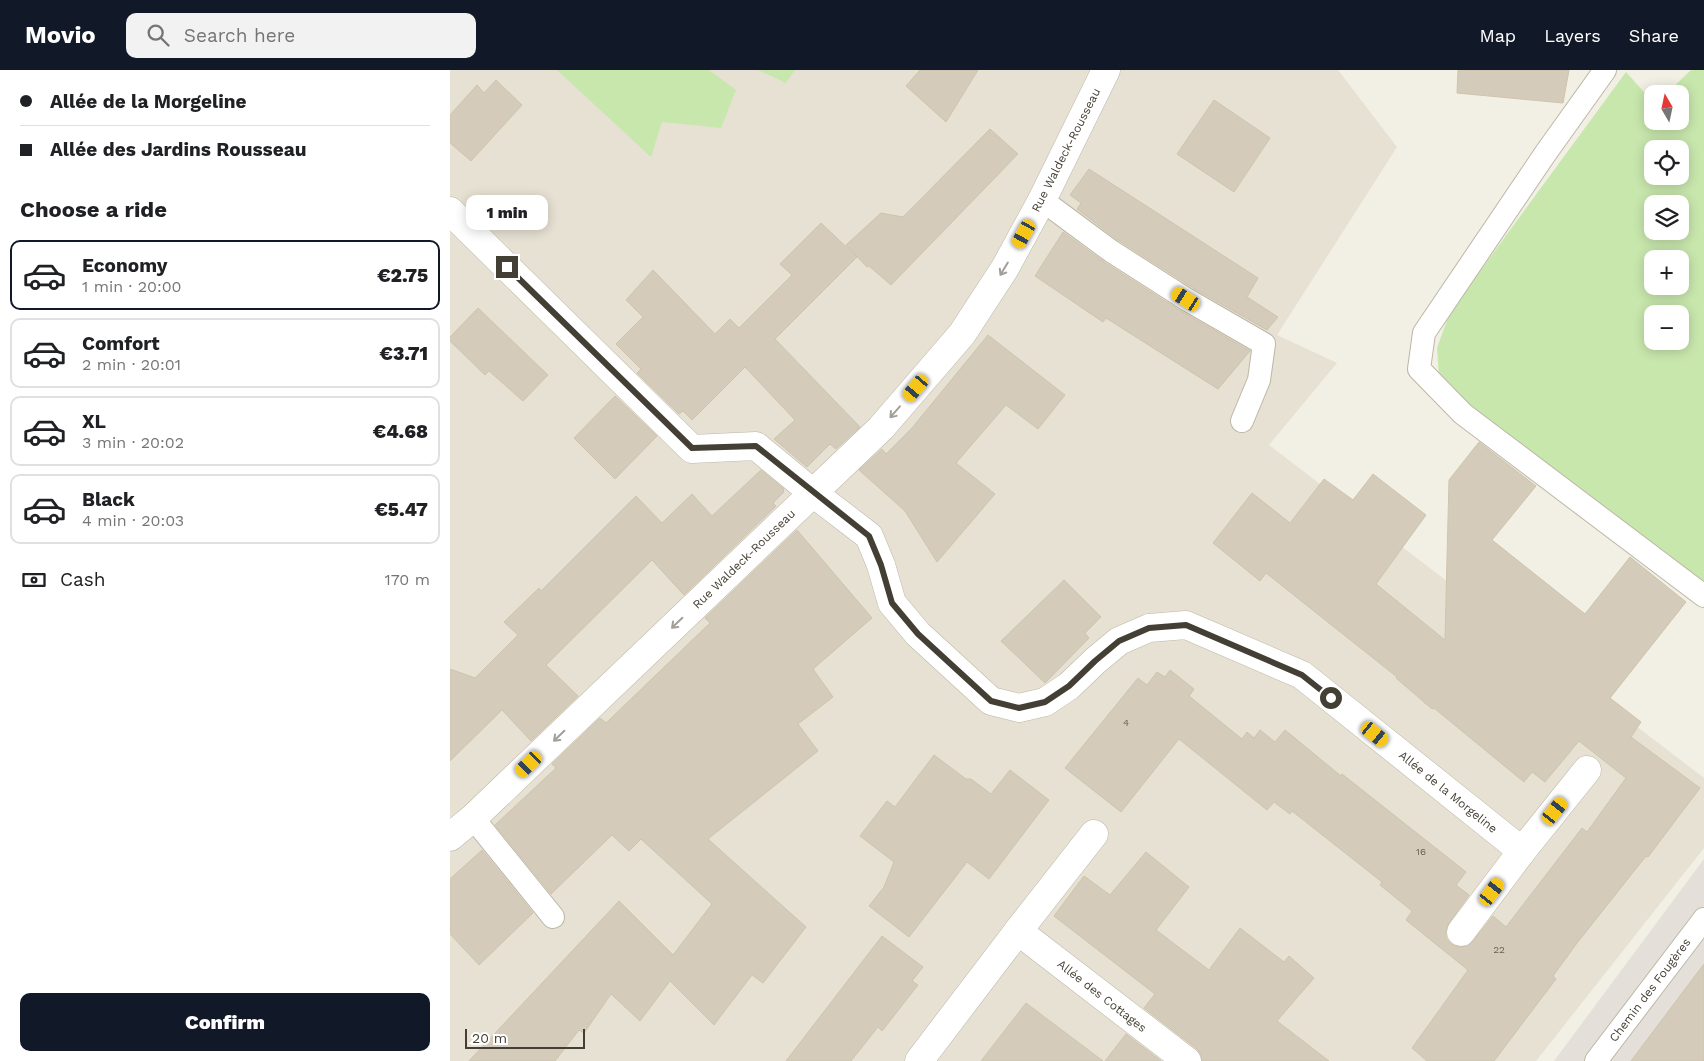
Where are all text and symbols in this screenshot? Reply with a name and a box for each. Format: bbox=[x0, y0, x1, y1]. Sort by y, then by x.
search box bbox=[126, 13, 476, 58]
text: Movio bbox=[25, 21, 96, 49]
icon: search bbox=[144, 21, 172, 49]
text: Search here bbox=[184, 24, 295, 47]
text: Map bbox=[1479, 25, 1516, 46]
text: Layers bbox=[1544, 25, 1601, 46]
text: Share bbox=[1629, 25, 1679, 46]
north arrow bbox=[1644, 85, 1689, 130]
map controls bbox=[1644, 85, 1689, 350]
street label: Rue Waldeck-Rousseau bbox=[1029, 86, 1103, 214]
text: Allée de la Morgeline bbox=[50, 90, 246, 113]
text: Allée des Jardins Rousseau bbox=[50, 138, 306, 161]
button: locate bbox=[1644, 140, 1689, 185]
callout: 1 min bbox=[466, 194, 548, 230]
button: layers bbox=[1644, 195, 1689, 240]
text: Choose a ride bbox=[20, 197, 167, 222]
text: 1 min bbox=[486, 203, 528, 222]
car bbox=[1010, 217, 1037, 251]
button: + bbox=[1644, 250, 1689, 295]
icon: car bbox=[22, 253, 67, 298]
text: Economy bbox=[82, 254, 167, 277]
route end bbox=[496, 256, 518, 278]
one-way arrow bbox=[998, 261, 1008, 275]
text: €2.75 bbox=[377, 264, 428, 287]
text: 1 min · 20:00 bbox=[82, 277, 182, 296]
car bbox=[1169, 285, 1202, 313]
button: − bbox=[1644, 305, 1689, 350]
icon: car bbox=[22, 331, 67, 376]
text: Comfort bbox=[82, 332, 160, 355]
text: €3.71 bbox=[380, 342, 428, 365]
text: 2 min · 20:01 bbox=[82, 355, 181, 374]
car bbox=[900, 372, 931, 404]
one-way arrow bbox=[890, 405, 901, 418]
icon: car bbox=[22, 409, 67, 454]
text: XL bbox=[82, 410, 106, 433]
text: €4.68 bbox=[373, 420, 428, 443]
text: 3 min · 20:02 bbox=[82, 433, 184, 452]
icon: car bbox=[22, 487, 67, 532]
text: Black bbox=[82, 488, 135, 511]
text: €5.47 bbox=[374, 498, 428, 521]
street label: Rue Waldeck-Rousseau bbox=[690, 506, 798, 612]
text: 4 min · 20:03 bbox=[82, 511, 184, 530]
icon: cash bbox=[20, 566, 48, 594]
text: Cash bbox=[60, 568, 106, 591]
text: 170 m bbox=[384, 570, 430, 589]
one-way arrow bbox=[670, 617, 683, 629]
route start bbox=[1320, 687, 1342, 709]
house number: 4 bbox=[1123, 717, 1129, 728]
car bbox=[1358, 719, 1391, 749]
one-way arrow bbox=[553, 729, 565, 742]
car bbox=[512, 748, 545, 780]
street label: Allée de la Morgeline bbox=[1396, 748, 1500, 836]
car bbox=[1539, 795, 1570, 827]
house number: 16 bbox=[1416, 846, 1426, 857]
car bbox=[1476, 876, 1507, 908]
street label: Chemin des Fougères bbox=[1606, 935, 1694, 1045]
house number: 22 bbox=[1493, 944, 1505, 955]
street label: Allée des Cottages bbox=[1055, 957, 1149, 1035]
button: Confirm bbox=[20, 993, 430, 1051]
scale bar bbox=[465, 1026, 585, 1049]
text: 20 m bbox=[472, 1030, 507, 1046]

